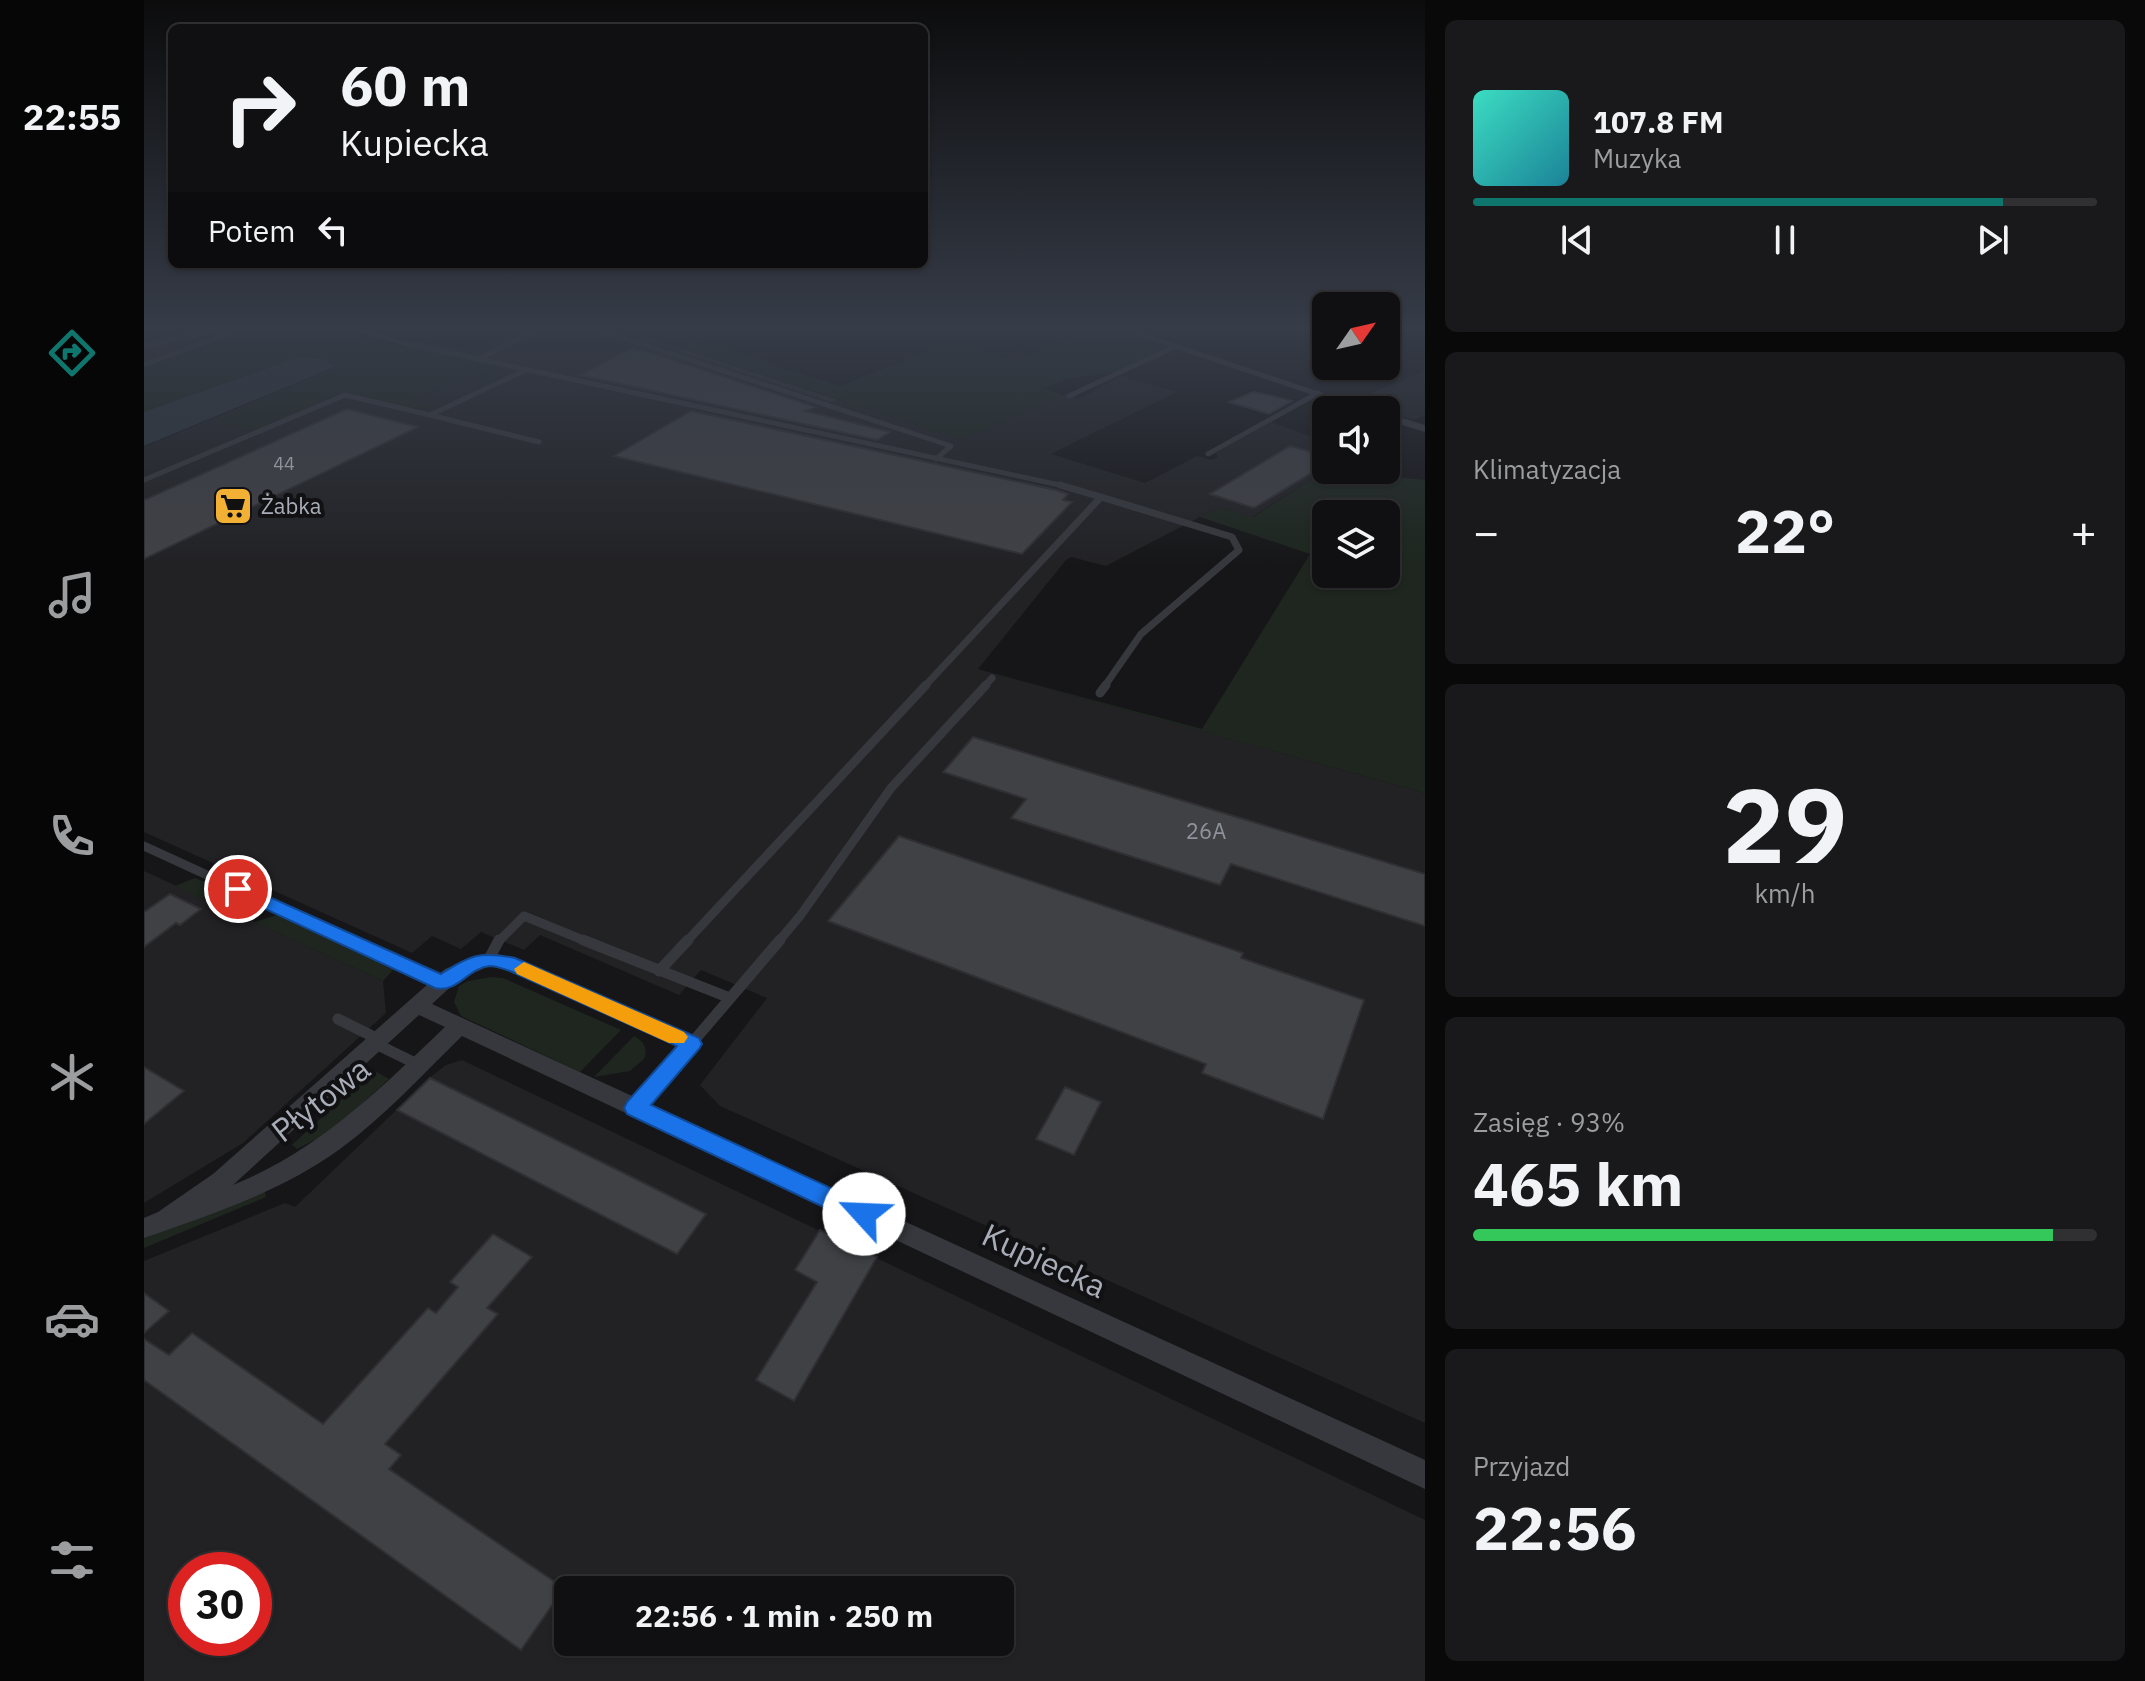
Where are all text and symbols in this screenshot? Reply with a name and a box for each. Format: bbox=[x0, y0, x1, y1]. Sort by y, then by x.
text: 60 m bbox=[340, 49, 470, 121]
icon: right bbox=[208, 56, 312, 160]
text: 22:55 bbox=[23, 93, 121, 140]
text: 107.8 FM bbox=[1593, 102, 1724, 141]
text: Kupiecka bbox=[340, 119, 489, 166]
text: Muzyka bbox=[1593, 141, 1681, 175]
icon: left bbox=[311, 208, 355, 252]
text: Potem bbox=[208, 211, 295, 250]
icon: previous bbox=[1555, 218, 1599, 262]
icon: pause bbox=[1763, 218, 1807, 262]
icon: next bbox=[1971, 218, 2015, 262]
north arrow bbox=[1312, 292, 1400, 380]
map controls bbox=[1312, 292, 1400, 588]
icon: directions bbox=[44, 325, 100, 381]
button: sound bbox=[1312, 396, 1400, 484]
house number: 44 bbox=[273, 452, 295, 475]
text: Klimatyzacja bbox=[1473, 452, 1621, 486]
supermarket icon: Żabka bbox=[212, 485, 254, 527]
place label: Żabka bbox=[261, 491, 322, 520]
text: 22° bbox=[1735, 491, 1835, 570]
button: layers bbox=[1312, 500, 1400, 588]
text: − bbox=[1473, 503, 1499, 560]
text: + bbox=[2071, 503, 2097, 560]
icon: music bbox=[44, 567, 100, 623]
text: 29 bbox=[1723, 756, 1847, 892]
icon: phone bbox=[44, 808, 100, 864]
house number: 26A bbox=[1186, 816, 1226, 845]
pin bbox=[204, 855, 272, 923]
icon: arrive bbox=[216, 867, 260, 911]
text: km/h bbox=[1754, 876, 1816, 910]
street label: Płytowa bbox=[262, 1048, 378, 1151]
icon: climate bbox=[44, 1049, 100, 1105]
text: Zasięg · 93% bbox=[1473, 1105, 1625, 1139]
text: 465 km bbox=[1473, 1144, 1683, 1223]
position arrow bbox=[822, 1172, 906, 1256]
street label: Kupiecka bbox=[976, 1213, 1113, 1307]
icon: car bbox=[44, 1291, 100, 1347]
text: Przyjazd bbox=[1473, 1449, 1570, 1483]
text: 22:56 bbox=[1473, 1488, 1637, 1567]
icon: filters bbox=[44, 1532, 100, 1588]
speed limit sign: 30 bbox=[168, 1552, 272, 1656]
text: 22:56 · 1 min · 250 m bbox=[635, 1596, 933, 1635]

